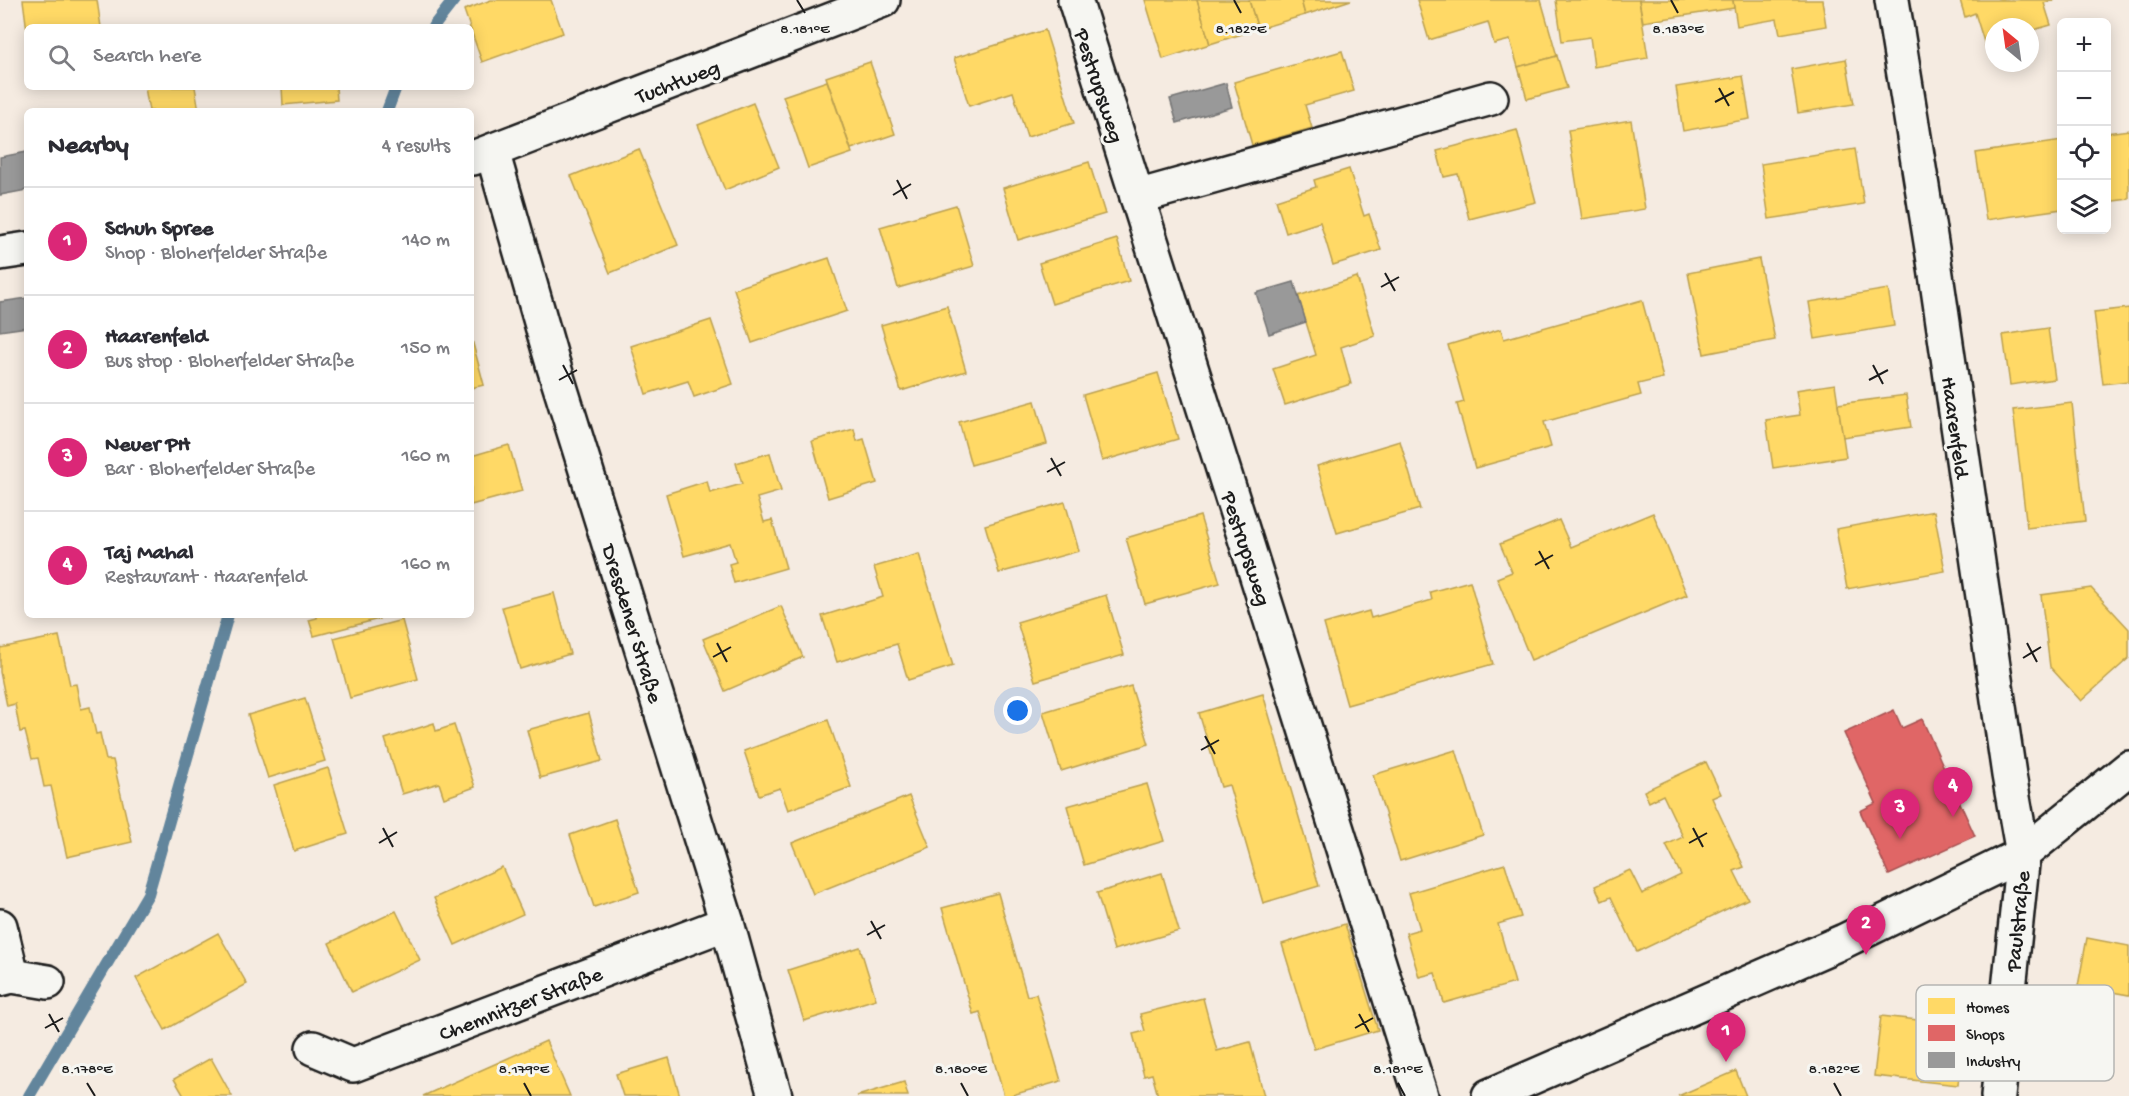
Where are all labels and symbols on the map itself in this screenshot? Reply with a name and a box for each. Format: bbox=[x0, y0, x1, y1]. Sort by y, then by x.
north arrow bbox=[1985, 18, 2039, 72]
text: 8.181°E bbox=[780, 21, 830, 39]
text: 8.182°E bbox=[1216, 21, 1267, 39]
text: 8.183°E bbox=[1652, 21, 1704, 39]
street label: Pestrupsweg bbox=[1066, 25, 1128, 147]
street label: Tuchtweg bbox=[631, 56, 724, 112]
street label: Haarenfeld bbox=[1933, 375, 1973, 482]
street label: Pestrupsweg bbox=[1213, 488, 1275, 610]
street label: Dresdener Straße bbox=[593, 540, 667, 707]
your location bbox=[1003, 696, 1032, 725]
pin: 4 bbox=[1934, 768, 1972, 817]
pin: 3 bbox=[1880, 790, 1920, 839]
street label: Paulstraße bbox=[2002, 869, 2038, 974]
pin: 2 bbox=[1846, 906, 1886, 955]
street label: Chemnitzer Straße bbox=[436, 962, 607, 1049]
legend bbox=[1916, 985, 2114, 1081]
text: Homes bbox=[1966, 1000, 2010, 1019]
pin: 1 bbox=[1706, 1012, 1746, 1062]
text: Shops bbox=[1966, 1027, 2005, 1046]
text: Industry bbox=[1966, 1054, 2020, 1073]
text: 8.178°E bbox=[61, 1061, 113, 1079]
text: 8.179°E bbox=[499, 1061, 550, 1079]
text: 8.180°E bbox=[935, 1061, 988, 1079]
text: 8.181°E bbox=[1373, 1061, 1423, 1079]
text: 8.182°E bbox=[1809, 1061, 1860, 1079]

